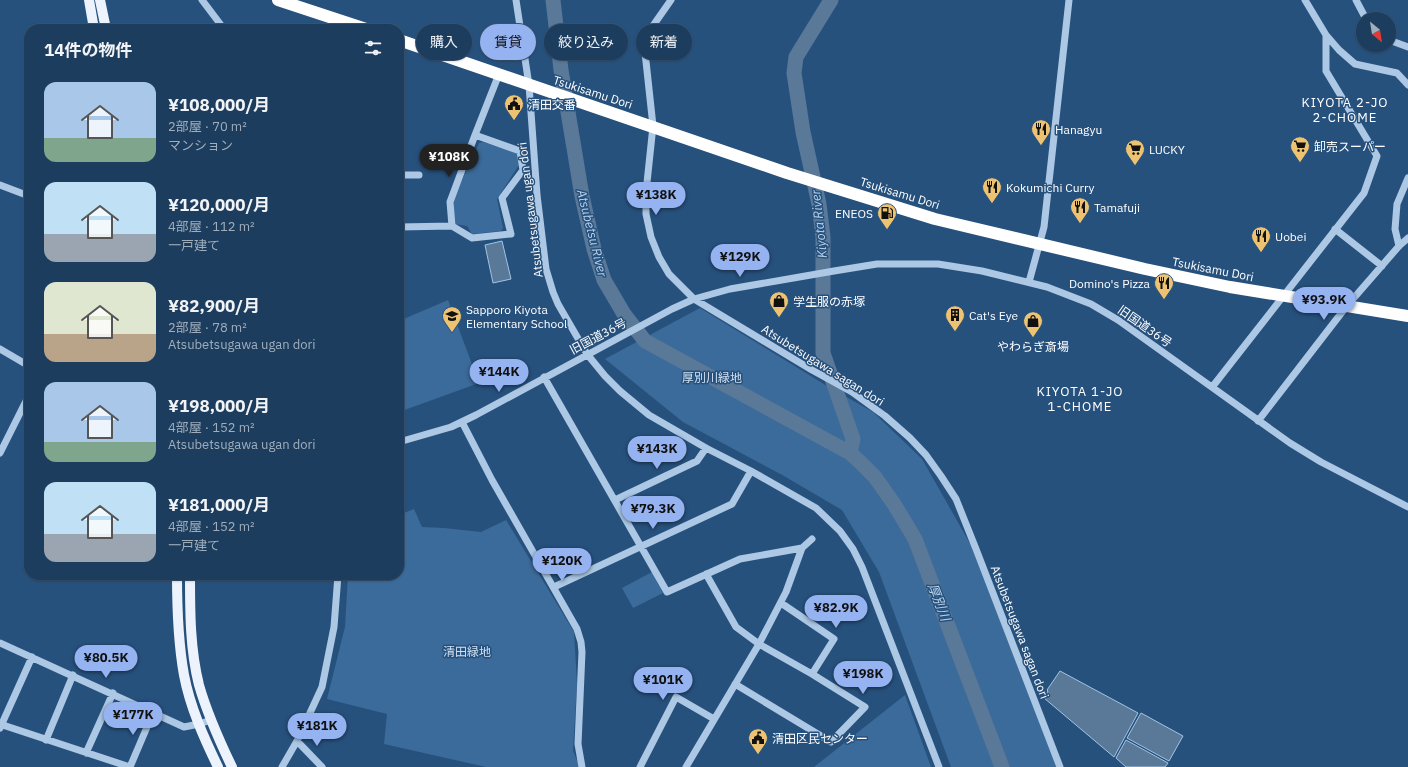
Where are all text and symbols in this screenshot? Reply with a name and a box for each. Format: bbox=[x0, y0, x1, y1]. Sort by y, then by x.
north arrow bbox=[1356, 12, 1396, 52]
map controls bbox=[1356, 12, 1396, 52]
chip: 購入 bbox=[416, 24, 472, 60]
chip: 賃貸 bbox=[480, 24, 536, 60]
chip: 絞り込み bbox=[544, 24, 628, 60]
chip: 新着 bbox=[636, 24, 692, 60]
icon: filters bbox=[362, 37, 384, 59]
text: 14件の物件 bbox=[44, 39, 132, 61]
street label: Tsukisamu Dori bbox=[551, 72, 635, 112]
public building icon: 清田交番 bbox=[503, 93, 525, 121]
text: ¥108,000/月 bbox=[168, 94, 270, 116]
district label: KIYOTA 2-JO 2-CHOME bbox=[1301, 94, 1389, 126]
place label: 清田交番 bbox=[528, 97, 576, 112]
icon: home bbox=[76, 98, 124, 146]
text: 2部屋 · 70 m² bbox=[168, 118, 247, 135]
restaurant icon: Hanagyu bbox=[1030, 118, 1052, 146]
place label: Hanagyu bbox=[1055, 122, 1102, 137]
supermarket icon: 卸売スーパー bbox=[1289, 135, 1311, 163]
text: マンション bbox=[168, 137, 233, 154]
supermarket icon: LUCKY bbox=[1124, 138, 1146, 166]
place label: 卸売スーパー bbox=[1314, 139, 1386, 154]
street label: Atsubetsugawa ugan dori bbox=[514, 141, 546, 279]
place label: LUCKY bbox=[1149, 142, 1185, 157]
pin: ¥108K bbox=[421, 144, 477, 178]
text: ¥108K bbox=[429, 148, 469, 165]
street label: Tsukisamu Dori bbox=[858, 174, 942, 212]
restaurant icon: Kokumichi Curry bbox=[981, 176, 1003, 204]
place label: Kokumichi Curry bbox=[1006, 180, 1094, 195]
pin: ¥138K bbox=[628, 182, 684, 216]
text: ¥138K bbox=[636, 186, 676, 203]
water label: Atsubetsu River bbox=[573, 187, 611, 280]
water label: Kiyota River bbox=[807, 188, 831, 259]
text: ¥120,000/月 bbox=[168, 194, 270, 216]
restaurant icon: Tamafuji bbox=[1069, 196, 1091, 224]
icon: home bbox=[76, 198, 124, 246]
place label: Tamafuji bbox=[1094, 200, 1140, 215]
fuel station icon: ENEOS bbox=[876, 202, 898, 230]
place label: ENEOS bbox=[835, 206, 873, 221]
text: 4部屋 · 112 m² bbox=[168, 218, 255, 235]
restaurant icon: Uobei bbox=[1250, 225, 1272, 253]
place label: Uobei bbox=[1275, 229, 1306, 244]
text: 一戸建て bbox=[168, 237, 220, 254]
pin: ¥129K bbox=[712, 244, 768, 278]
text: ¥129K bbox=[720, 248, 760, 265]
street label: Tsukisamu Dori bbox=[1171, 254, 1255, 284]
restaurant icon: Domino's Pizza bbox=[1153, 272, 1175, 300]
place label: Domino's Pizza bbox=[1069, 276, 1151, 291]
pin: ¥93.9K bbox=[1291, 287, 1357, 321]
shop icon: 学生服の赤塚 bbox=[768, 290, 790, 318]
text: ¥93.9K bbox=[1302, 291, 1346, 308]
place label: 学生服の赤塚 bbox=[793, 294, 865, 309]
text: ¥82,900/月 bbox=[168, 295, 260, 317]
icon: home bbox=[76, 298, 124, 346]
place label: Sapporo Kiyota Elementary School bbox=[466, 302, 567, 331]
street label: 旧国道36号 bbox=[1115, 302, 1175, 350]
building icon: Cat's Eye bbox=[944, 304, 966, 332]
school or university icon: Sapporo Kiyota Elementary School bbox=[441, 305, 463, 333]
place label: Cat's Eye bbox=[969, 308, 1019, 323]
shop icon: やわらぎ斎場 bbox=[1022, 310, 1044, 338]
street label: 旧国道36号 bbox=[567, 315, 629, 357]
text: 2部屋 · 78 m² bbox=[168, 319, 247, 336]
street label: Atsubetsugawa sagan dori bbox=[759, 321, 887, 409]
text: Atsubetsugawa ugan dori bbox=[168, 336, 316, 353]
place label: やわらぎ斎場 bbox=[997, 339, 1069, 354]
pin: ¥144K bbox=[471, 359, 527, 393]
text: ¥144K bbox=[479, 363, 519, 380]
park label: 厚別川緑地 bbox=[682, 370, 742, 385]
district label: KIYOTA 1-JO 1-CHOME bbox=[1036, 383, 1124, 415]
text: ¥198,000/月 bbox=[168, 395, 270, 417]
icon: home bbox=[76, 398, 124, 446]
text: 4部屋 · 152 m² bbox=[168, 419, 255, 436]
text: Atsubetsugawa ugan dori bbox=[168, 436, 316, 453]
pin: ¥143K bbox=[629, 436, 685, 470]
text: ¥143K bbox=[637, 440, 677, 457]
text: ¥181,000/月 bbox=[168, 494, 270, 516]
pin: ¥79.3K bbox=[620, 496, 686, 530]
icon: home bbox=[76, 498, 124, 546]
text: ¥79.3K bbox=[631, 500, 675, 517]
text: 4部屋 · 152 m² bbox=[168, 518, 255, 535]
text: 一戸建て bbox=[168, 537, 220, 554]
pin: ¥120K bbox=[534, 548, 590, 582]
text: ¥120K bbox=[542, 552, 582, 569]
street label: Atsubetsugawa sagan dori bbox=[988, 563, 1052, 701]
water label: 厚別川 bbox=[924, 581, 955, 625]
pin: ¥82.9K bbox=[803, 595, 869, 629]
text: ¥82.9K bbox=[814, 599, 858, 616]
park label: 清田緑地 bbox=[443, 644, 491, 659]
pin: ¥80.5K bbox=[73, 645, 139, 679]
text: ¥80.5K bbox=[84, 649, 128, 666]
pin: ¥198K bbox=[835, 661, 891, 695]
text: ¥198K bbox=[843, 665, 883, 682]
pin: ¥101K bbox=[635, 667, 691, 701]
text: ¥101K bbox=[643, 671, 683, 688]
pin: ¥177K bbox=[105, 702, 161, 736]
text: ¥177K bbox=[113, 706, 153, 723]
pin: ¥181K bbox=[289, 713, 345, 747]
text: ¥181K bbox=[297, 717, 337, 734]
public building icon: 清田区民センター bbox=[747, 727, 769, 755]
place label: 清田区民センター bbox=[772, 731, 868, 746]

